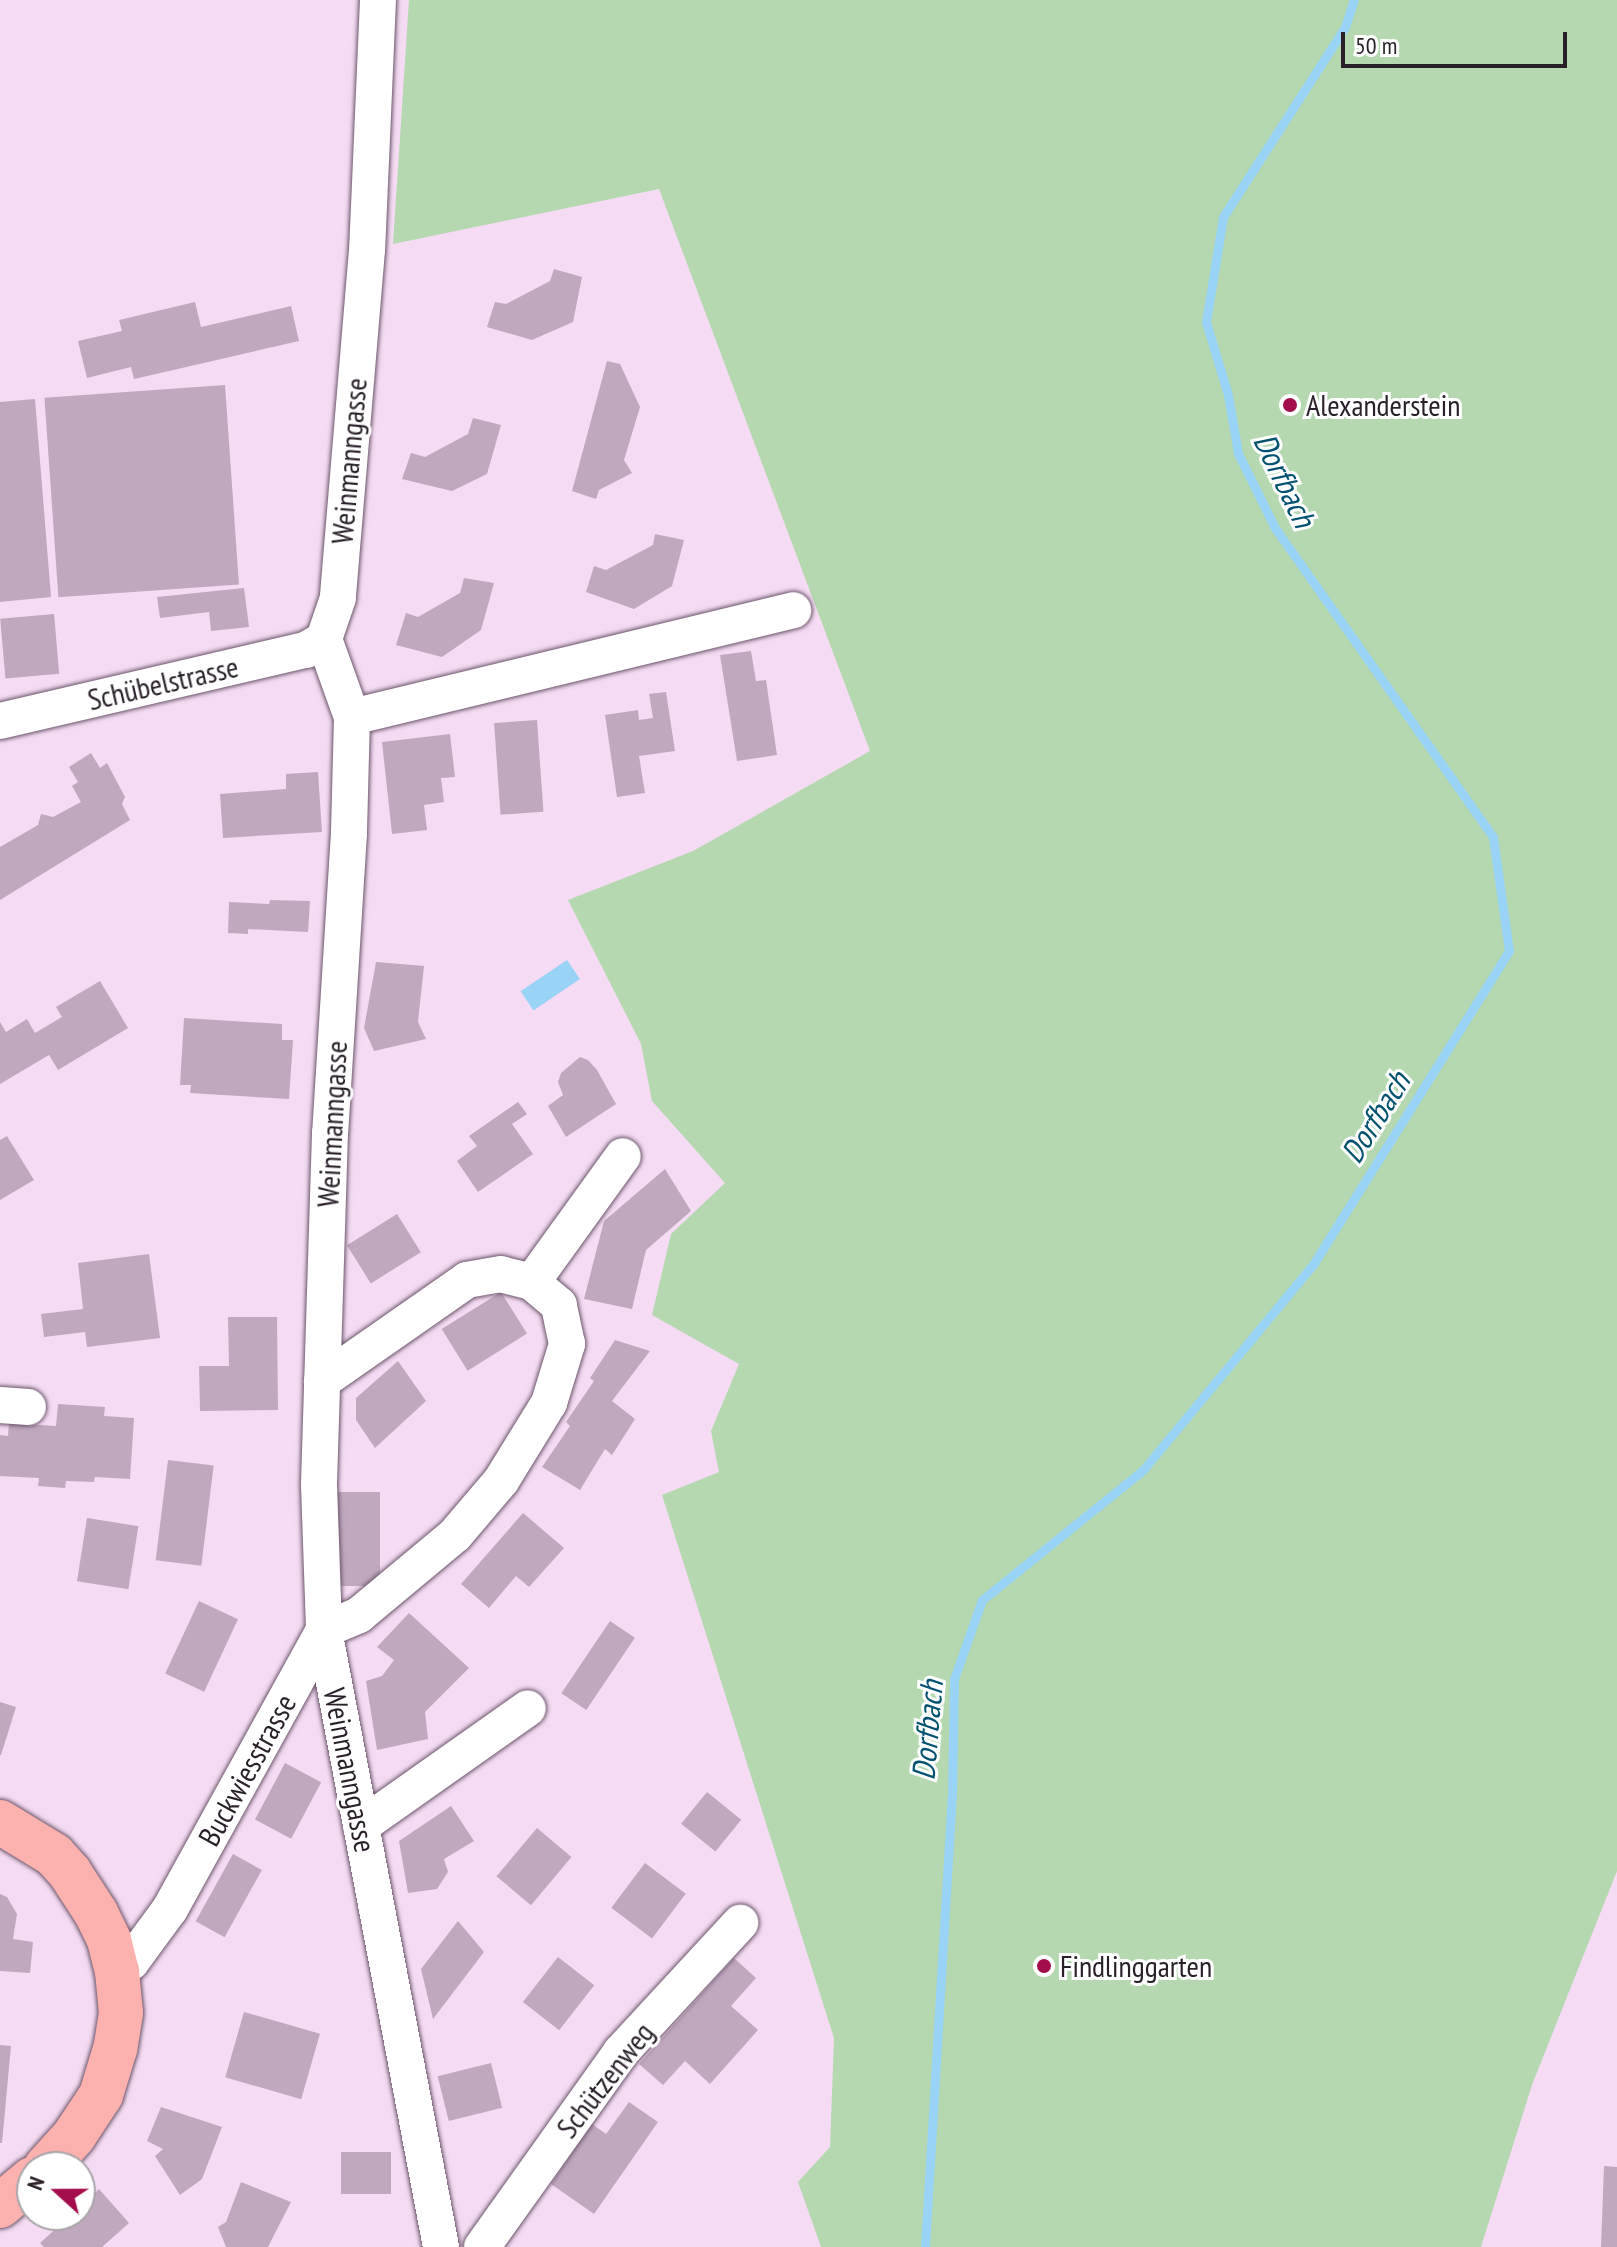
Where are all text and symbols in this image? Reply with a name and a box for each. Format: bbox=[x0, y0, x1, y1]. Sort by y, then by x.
scale bar bbox=[1345, 16, 1571, 66]
text: 50 m bbox=[1355, 30, 1397, 61]
street label: Weinmanngasse bbox=[324, 376, 374, 546]
place label: Alexanderstein bbox=[1306, 387, 1460, 423]
marker: Alexanderstein bbox=[1281, 396, 1299, 414]
water label: Dorfbach bbox=[1246, 427, 1324, 533]
street label: Schübelstrasse bbox=[84, 648, 242, 718]
street label: Weinmanngasse bbox=[310, 1040, 354, 1208]
water label: Dorfbach bbox=[1332, 1065, 1418, 1169]
water label: Dorfbach bbox=[904, 1679, 950, 1781]
street label: Weinmanngasse bbox=[316, 1685, 384, 1855]
street label: Buckwiesstrasse bbox=[191, 1688, 303, 1852]
place label: Findlinggarten bbox=[1060, 1948, 1212, 1984]
marker: Findlinggarten bbox=[1035, 1957, 1053, 1975]
street label: Schützenweg bbox=[549, 2015, 661, 2145]
north arrow bbox=[16, 2151, 96, 2231]
text: N bbox=[20, 2173, 51, 2194]

